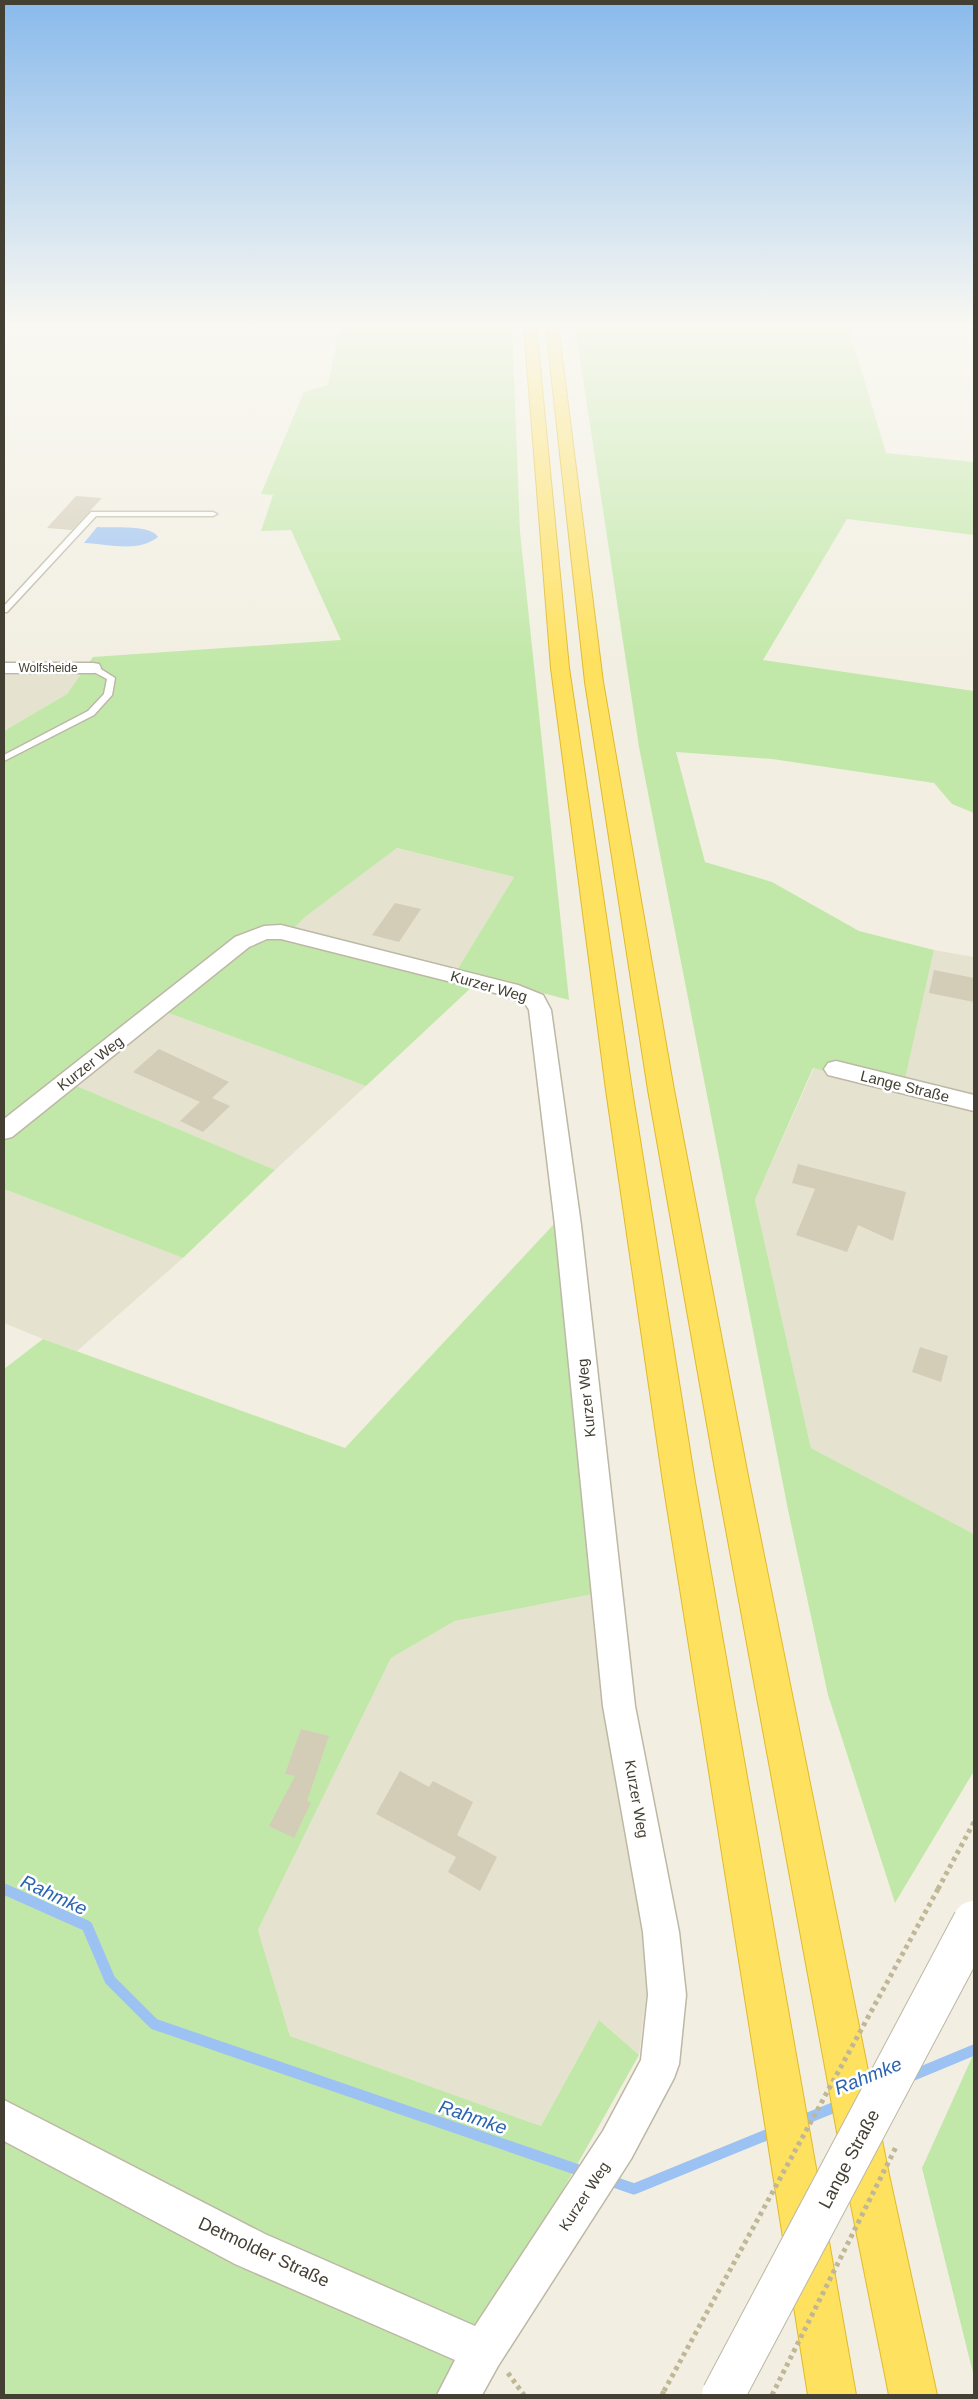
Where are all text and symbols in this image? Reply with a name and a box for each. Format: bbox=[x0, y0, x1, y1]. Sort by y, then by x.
street label: Wolfsheide bbox=[18, 661, 78, 675]
street label: Kurzer Weg bbox=[449, 967, 529, 1005]
street label: Kurzer Weg bbox=[54, 1032, 126, 1094]
street label: Lange Straße bbox=[859, 1067, 951, 1105]
street label: Kurzer Weg bbox=[573, 1358, 599, 1438]
street label: Kurzer Weg bbox=[622, 1759, 652, 1839]
water label: Rahmke bbox=[18, 1871, 90, 1919]
water label: Rahmke bbox=[831, 2053, 905, 2099]
water label: Rahmke bbox=[436, 2096, 510, 2138]
street label: Lange Straße bbox=[815, 2106, 883, 2212]
street label: Kurzer Weg bbox=[555, 2158, 613, 2234]
street label: Detmolder Straße bbox=[195, 2213, 333, 2291]

